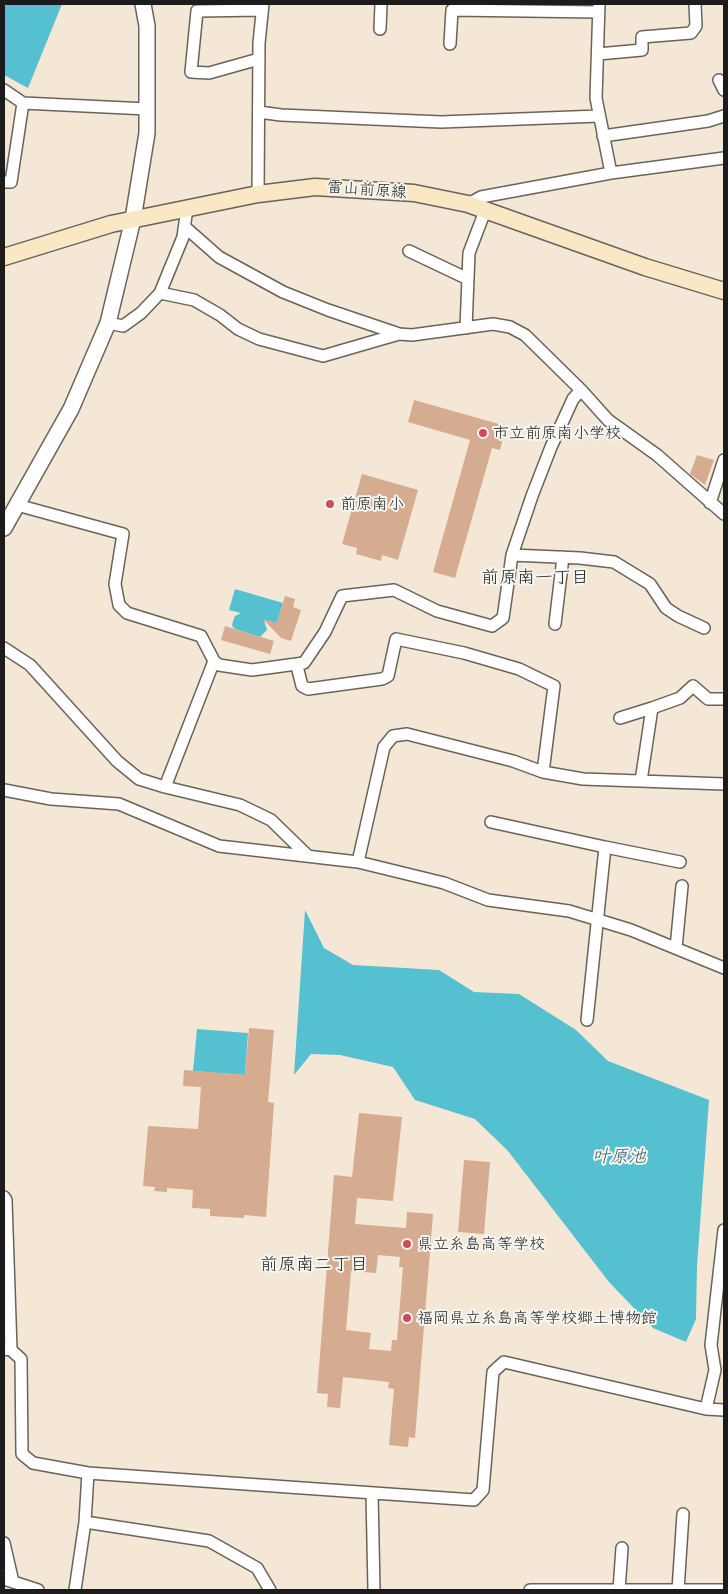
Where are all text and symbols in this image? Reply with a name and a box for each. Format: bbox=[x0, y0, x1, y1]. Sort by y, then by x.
street label: 雷山前原線 bbox=[326, 178, 408, 202]
place label: 市立前原南小学校 bbox=[493, 423, 621, 443]
marker: 市立前原南小学校 bbox=[477, 427, 489, 439]
place label: 前原南小 bbox=[340, 494, 404, 514]
marker: 前原南小 bbox=[324, 498, 336, 510]
district label: 前原南一丁目 bbox=[481, 567, 589, 589]
water label: 叶原池 bbox=[592, 1146, 646, 1168]
place label: 県立糸島高等学校 bbox=[417, 1234, 545, 1254]
marker: 県立糸島高等学校 bbox=[401, 1238, 413, 1250]
district label: 前原南二丁目 bbox=[260, 1254, 368, 1276]
place label: 福岡県立糸島高等学校郷土博物館 bbox=[417, 1308, 657, 1328]
marker: 福岡県立糸島高等学校郷土博物館 bbox=[401, 1312, 413, 1324]

